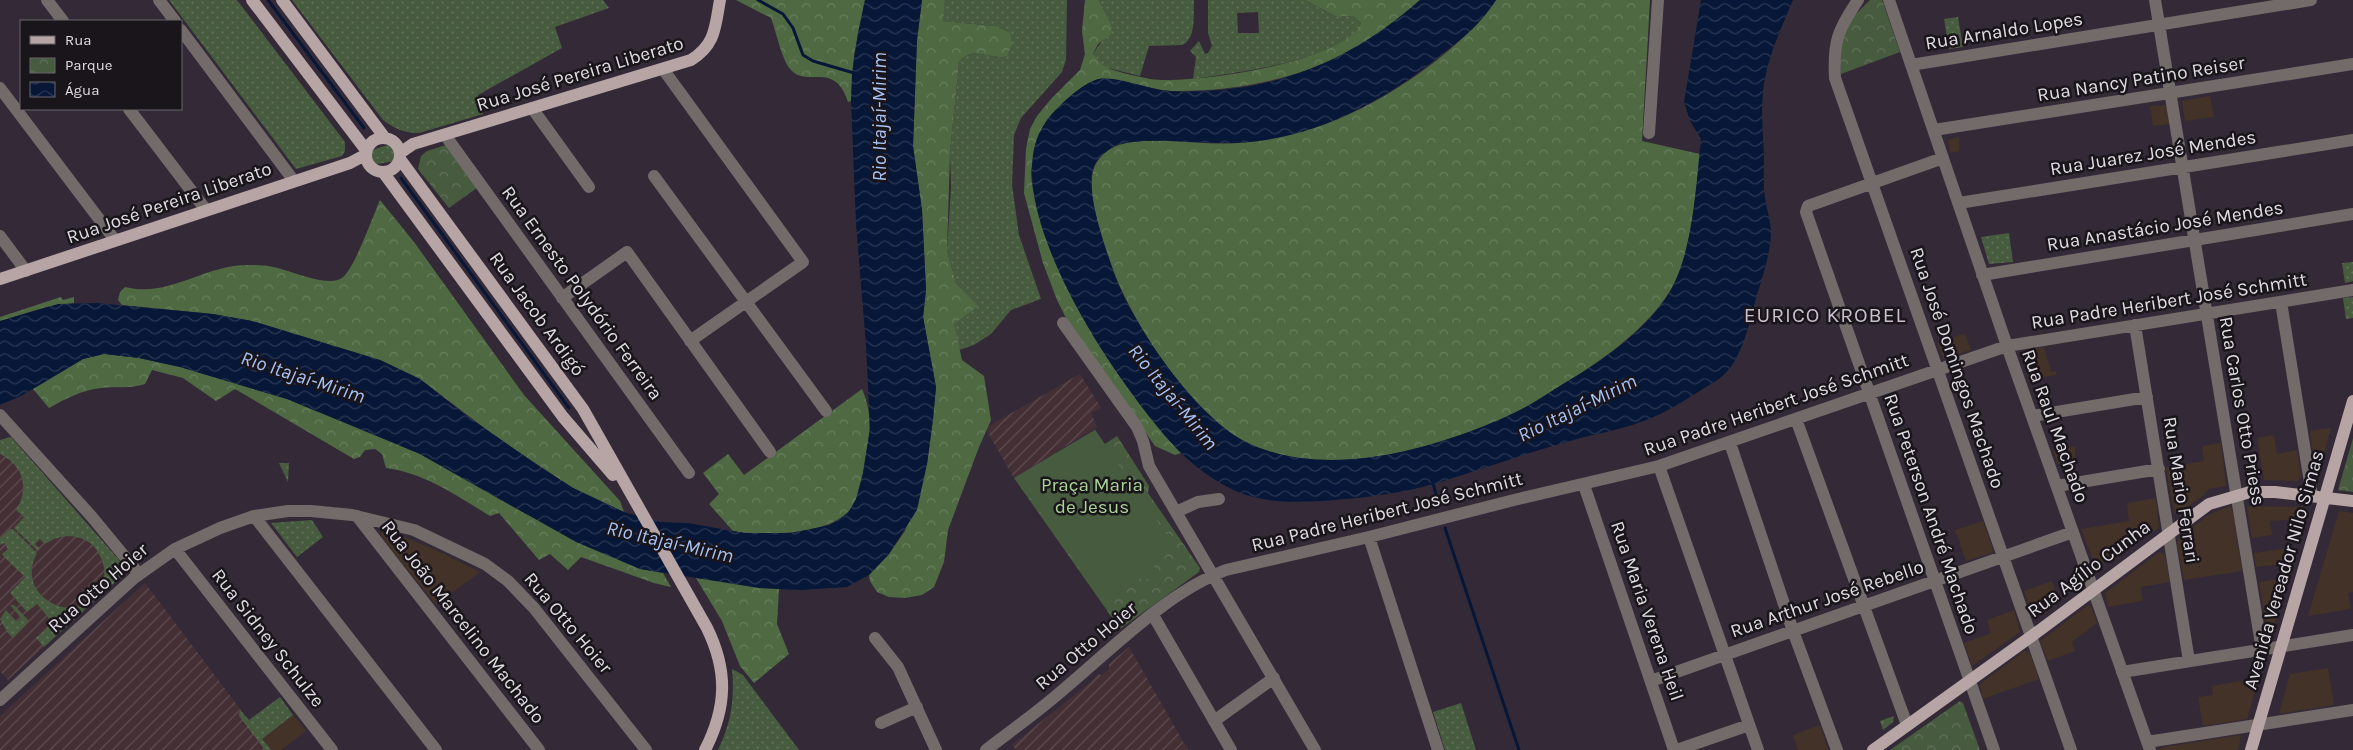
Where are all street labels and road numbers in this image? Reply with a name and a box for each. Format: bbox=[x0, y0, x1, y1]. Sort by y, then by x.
street label: Rua Arnaldo Lopes bbox=[1924, 8, 2084, 54]
street label: Rua José Pereira Liberato bbox=[474, 32, 686, 116]
street label: Rua Nancy Patino Reiser bbox=[2036, 52, 2247, 106]
street label: Rua Juarez José Mendes bbox=[2048, 126, 2258, 180]
street label: Rua José Pereira Liberato bbox=[64, 158, 274, 248]
street label: Rua Ernesto Polydório Ferreira bbox=[497, 182, 667, 404]
street label: Rua Anastácio José Mendes bbox=[2045, 196, 2285, 256]
street label: Rua José Domingos Machado bbox=[1905, 244, 2009, 492]
street label: Rua Jacob Ardigó bbox=[485, 248, 589, 380]
street label: Rua Padre Heribert José Schmitt bbox=[2030, 268, 2308, 334]
street label: Rua Carlos Otto Priess bbox=[2215, 315, 2269, 507]
street label: Rua Raul Machado bbox=[2017, 346, 2093, 506]
street label: Rua Padre Heribert José Schmitt bbox=[1641, 349, 1911, 461]
street label: Rua Peterson André Machado bbox=[1879, 391, 1983, 637]
street label: Rua Mario Ferrari bbox=[2159, 415, 2203, 565]
street label: Avenida Vereador Nilo Simas bbox=[2239, 448, 2329, 692]
street label: Rua Padre Heribert José Schmitt bbox=[1249, 468, 1525, 556]
street label: Rua João Marcelino Machado bbox=[377, 516, 549, 728]
street label: Rua Agílio Cunha bbox=[2023, 516, 2155, 622]
street label: Rua Maria Verena Heil bbox=[1606, 518, 1688, 704]
street label: Rua Otto Hoier bbox=[44, 539, 152, 637]
street label: Rua Arthur José Rebello bbox=[1727, 556, 1927, 642]
street label: Rua Sidney Schulze bbox=[207, 564, 329, 712]
street label: Rua Otto Hoier bbox=[519, 568, 617, 678]
street label: Rua Otto Hoier bbox=[1031, 597, 1141, 695]

